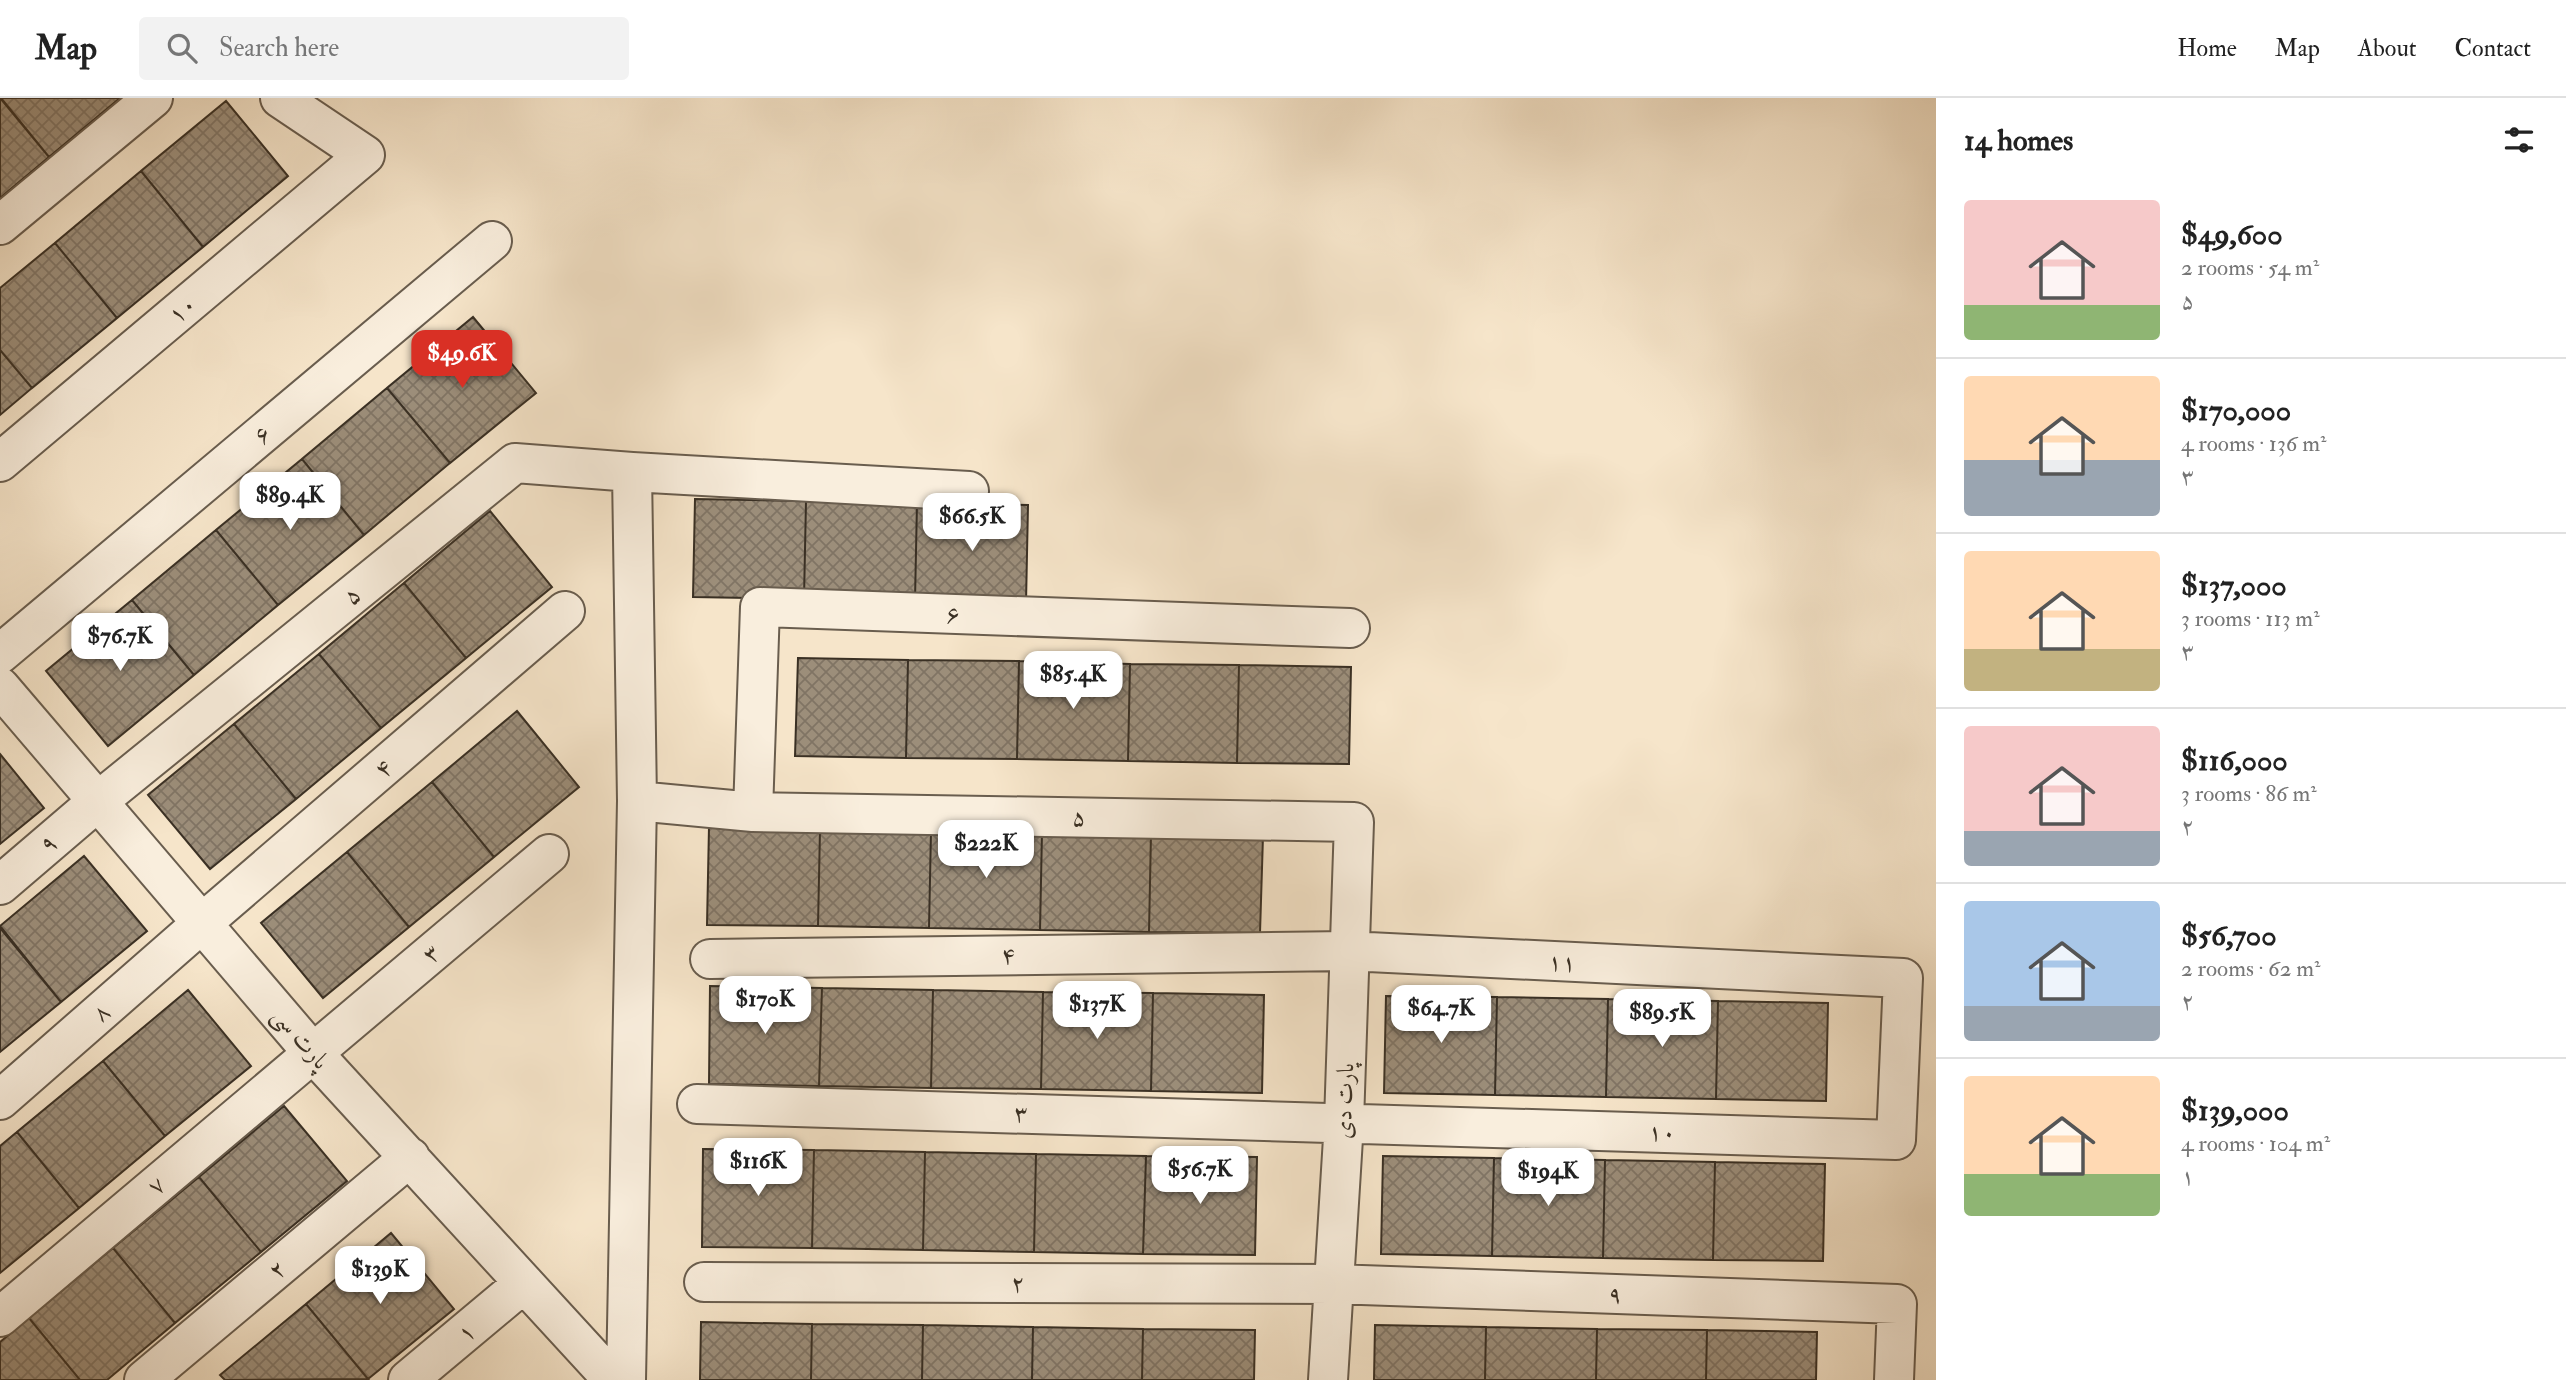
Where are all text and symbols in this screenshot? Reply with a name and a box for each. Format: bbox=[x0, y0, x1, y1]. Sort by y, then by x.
search box bbox=[139, 17, 629, 80]
text: Map bbox=[35, 28, 97, 69]
icon: search bbox=[163, 29, 201, 67]
text: Search here bbox=[219, 32, 339, 64]
text: Home bbox=[2177, 33, 2237, 64]
text: Map bbox=[2275, 33, 2320, 64]
text: About bbox=[2358, 33, 2417, 64]
text: Contact bbox=[2455, 33, 2531, 64]
icon: filters bbox=[2500, 121, 2538, 159]
text: 14 homes bbox=[1964, 122, 2073, 159]
text: $49,600 bbox=[2181, 216, 2283, 253]
icon: home bbox=[2020, 228, 2104, 312]
text: 2 rooms · 54 m² bbox=[2181, 253, 2319, 282]
text: ۵ bbox=[2181, 286, 2194, 315]
street label: ۱۰ bbox=[162, 288, 203, 330]
pin: $49.6K bbox=[405, 330, 519, 390]
text: $49.6K bbox=[427, 338, 497, 367]
text: $170,000 bbox=[2181, 392, 2291, 429]
icon: home bbox=[2020, 404, 2104, 488]
street label: ۶ bbox=[247, 418, 278, 451]
text: 4 rooms · 136 m² bbox=[2181, 429, 2327, 458]
text: ۳ bbox=[2181, 462, 2194, 491]
pin: $89.4K bbox=[233, 472, 347, 532]
text: $89.4K bbox=[256, 480, 324, 509]
pin: $66.5K bbox=[915, 494, 1029, 553]
text: $66.5K bbox=[939, 501, 1005, 530]
text: $137,000 bbox=[2181, 567, 2287, 604]
street label: ۵ bbox=[337, 579, 368, 612]
icon: home bbox=[2020, 579, 2104, 663]
street label: ۶ bbox=[945, 599, 961, 630]
text: 3 rooms · 113 m² bbox=[2181, 604, 2320, 633]
pin: $76.7K bbox=[63, 614, 177, 673]
text: $76.7K bbox=[87, 621, 153, 650]
text: ۳ bbox=[2181, 637, 2194, 666]
pin: $85.4K bbox=[1016, 652, 1130, 711]
text: $85.4K bbox=[1040, 659, 1106, 688]
text: $116,000 bbox=[2181, 742, 2288, 779]
street label: ۴ bbox=[368, 752, 399, 785]
icon: home bbox=[2020, 754, 2104, 838]
text: 3 rooms · 86 m² bbox=[2181, 779, 2317, 808]
street label: ۵ bbox=[1072, 802, 1086, 833]
text: ۲ bbox=[2181, 812, 2194, 841]
pin: $222K bbox=[937, 820, 1035, 880]
street label: ۹ bbox=[33, 827, 64, 860]
text: $222K bbox=[954, 828, 1018, 857]
text: $56,700 bbox=[2181, 917, 2277, 954]
icon: home bbox=[2020, 929, 2104, 1013]
street label: ۳ bbox=[416, 937, 447, 970]
street label: ۴ bbox=[1001, 940, 1015, 971]
street label: ۱۱ bbox=[1547, 946, 1577, 979]
text: 2 rooms · 62 m² bbox=[2181, 954, 2320, 983]
pin: $170K bbox=[716, 976, 814, 1036]
pin: $137K bbox=[1048, 982, 1146, 1041]
text: $170K bbox=[735, 984, 795, 1013]
pin: $64.7K bbox=[1384, 986, 1498, 1045]
text: ۲ bbox=[2181, 987, 2194, 1016]
text: $137K bbox=[1069, 989, 1125, 1018]
pin: $89.5K bbox=[1605, 990, 1719, 1049]
text: $64.7K bbox=[1407, 993, 1475, 1022]
street label: ۸ bbox=[86, 996, 117, 1029]
text: $89.5K bbox=[1629, 997, 1695, 1026]
street label: پارت سی bbox=[264, 1001, 337, 1078]
street label: پارت دی bbox=[1328, 1061, 1362, 1140]
text: $139,000 bbox=[2181, 1092, 2289, 1129]
street label: ۳ bbox=[1013, 1098, 1029, 1129]
icon: home bbox=[2020, 1104, 2104, 1188]
street label: ۱۰ bbox=[1647, 1117, 1677, 1148]
text: 4 rooms · 104 m² bbox=[2181, 1129, 2330, 1158]
pin: $116K bbox=[709, 1138, 807, 1198]
text: $116K bbox=[729, 1146, 787, 1175]
pin: $56.7K bbox=[1143, 1146, 1257, 1206]
pin: $194K bbox=[1499, 1148, 1597, 1208]
text: $56.7K bbox=[1168, 1154, 1232, 1183]
text: $194K bbox=[1517, 1156, 1579, 1185]
text: ۱ bbox=[2181, 1162, 2194, 1191]
street label: ۷ bbox=[141, 1169, 172, 1202]
pin: $139K bbox=[331, 1246, 429, 1306]
street label: ۲ bbox=[262, 1253, 293, 1286]
text: $139K bbox=[351, 1254, 409, 1283]
street label: ۲ bbox=[1011, 1268, 1025, 1299]
street label: ۹ bbox=[1607, 1279, 1623, 1310]
street label: ۱ bbox=[451, 1316, 482, 1349]

